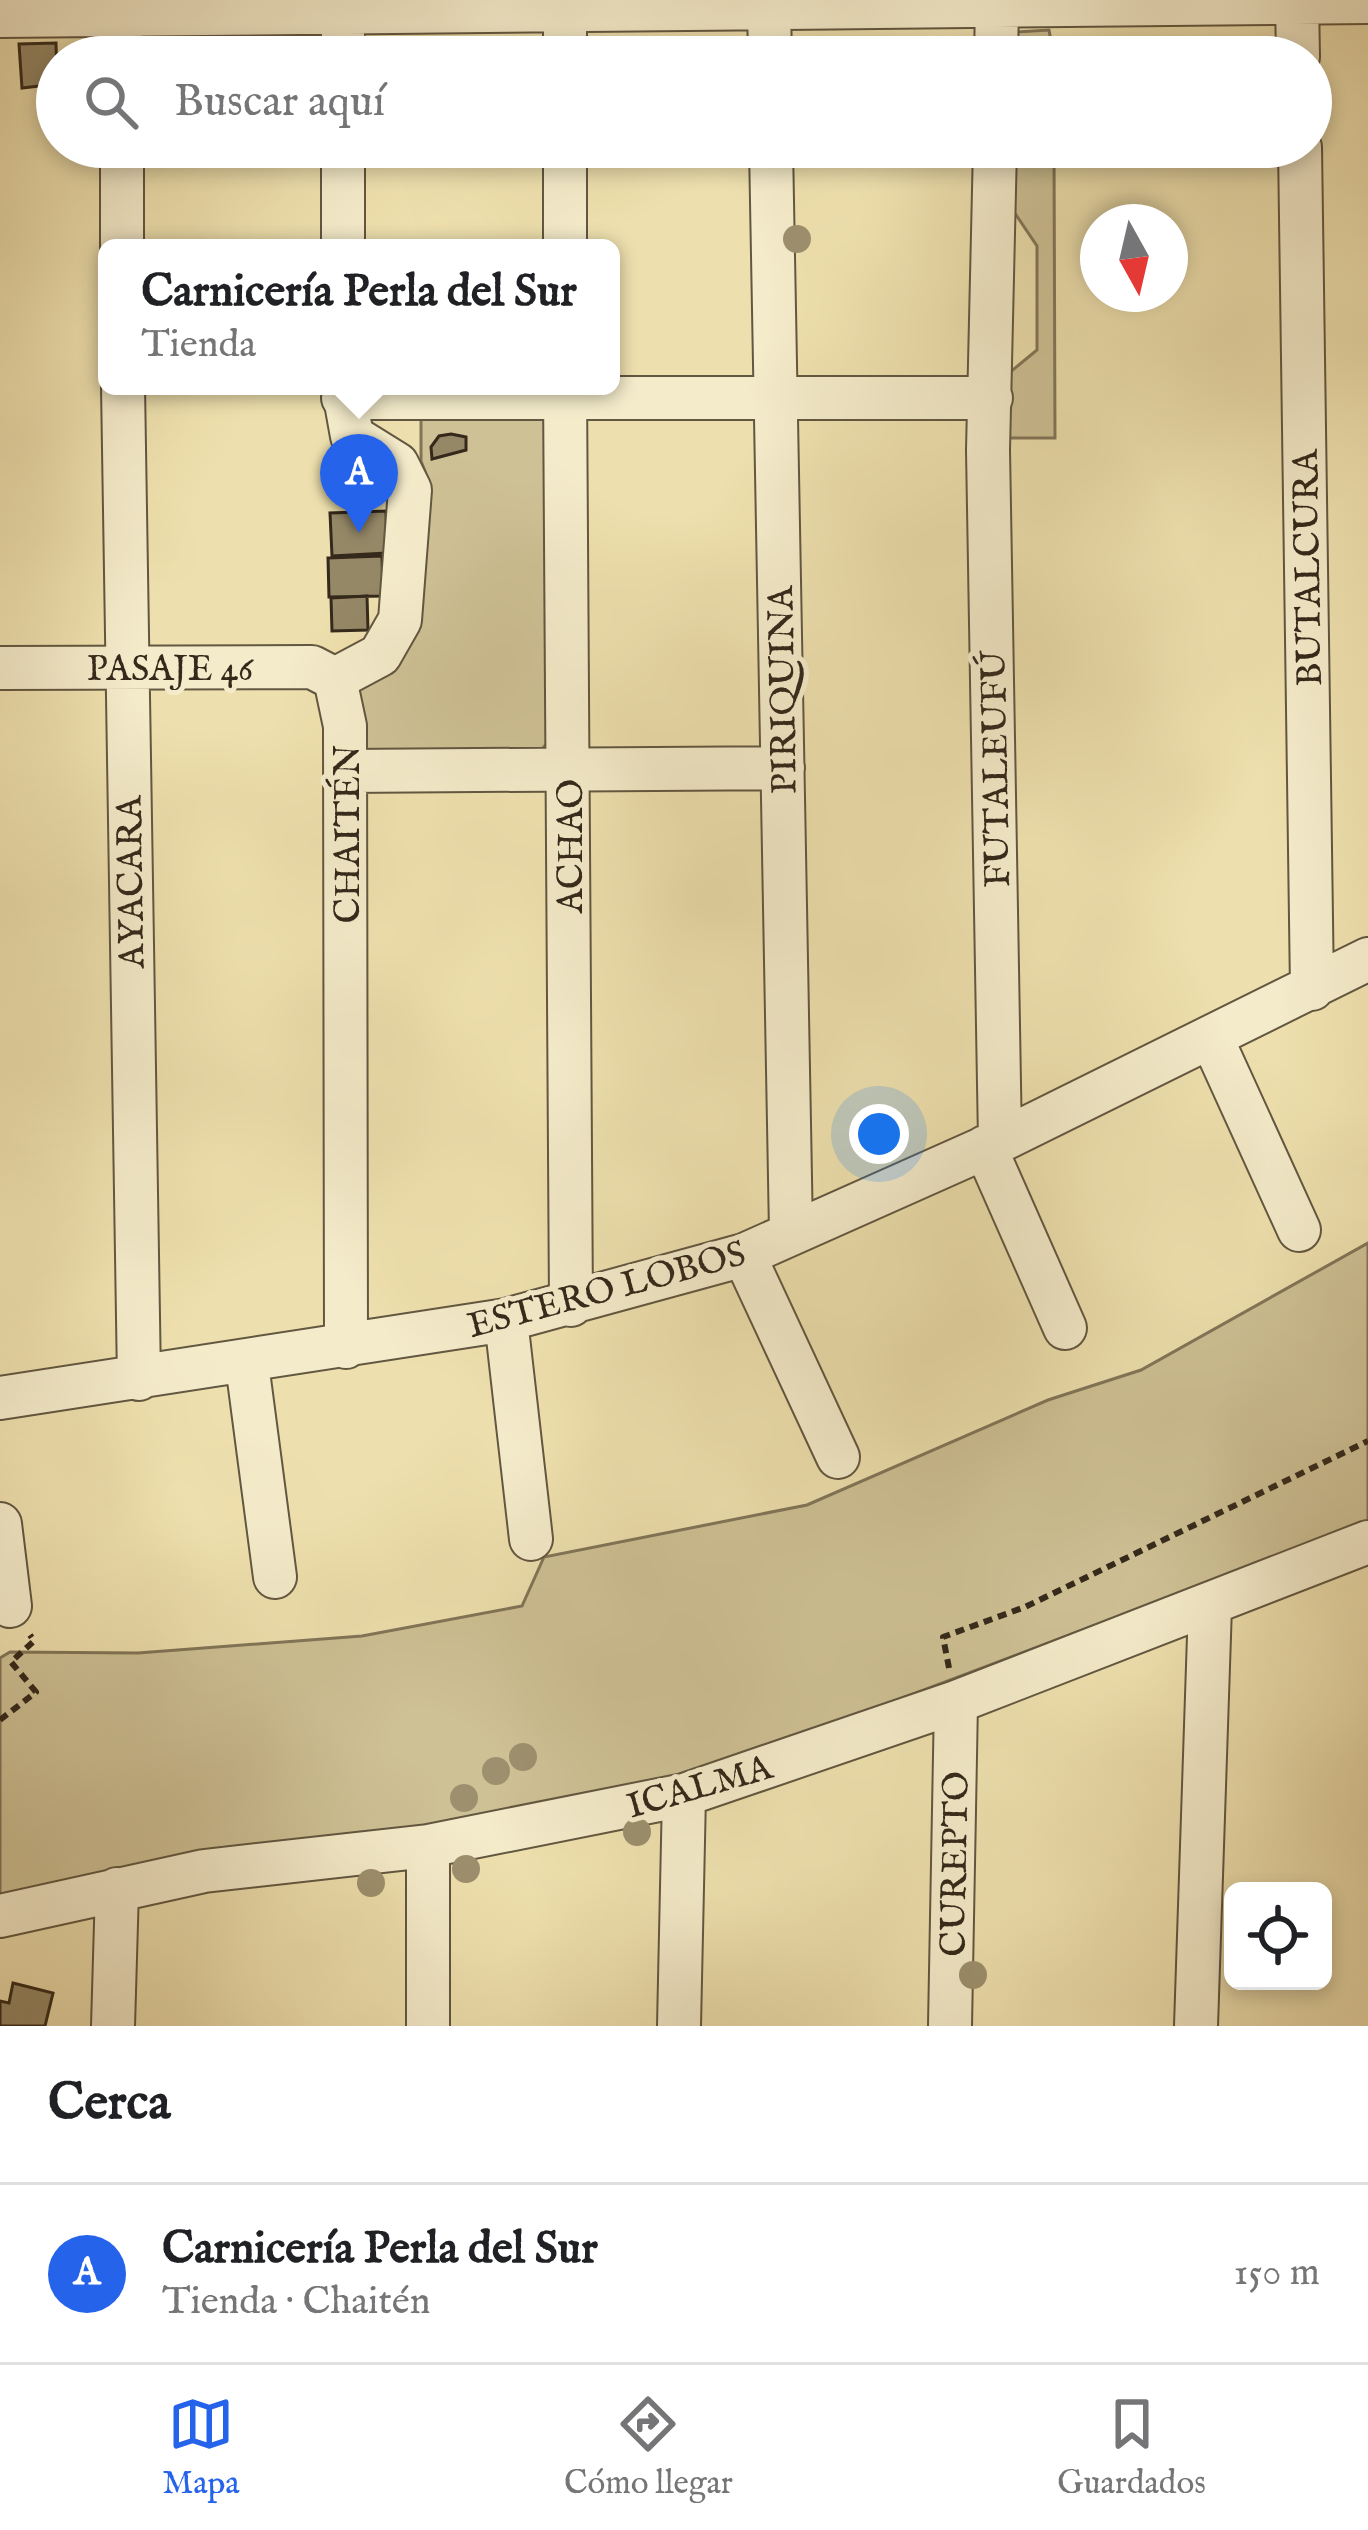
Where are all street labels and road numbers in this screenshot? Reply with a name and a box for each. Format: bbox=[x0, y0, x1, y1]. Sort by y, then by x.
street label: BUTALCURA bbox=[1284, 447, 1334, 687]
street label: PIRIQUINA bbox=[759, 584, 809, 794]
street label: PASAJE 46 bbox=[87, 647, 254, 693]
street label: FUTALEUFÚ bbox=[971, 649, 1022, 888]
street label: CHAITÉN bbox=[325, 745, 372, 923]
street label: ACHAO bbox=[549, 779, 595, 914]
street label: AYACARA bbox=[107, 793, 157, 970]
street label: ESTERO LOBOS bbox=[463, 1232, 751, 1350]
street label: ICALMA bbox=[622, 1745, 779, 1831]
street label: CUREPTO bbox=[931, 1771, 981, 1957]

